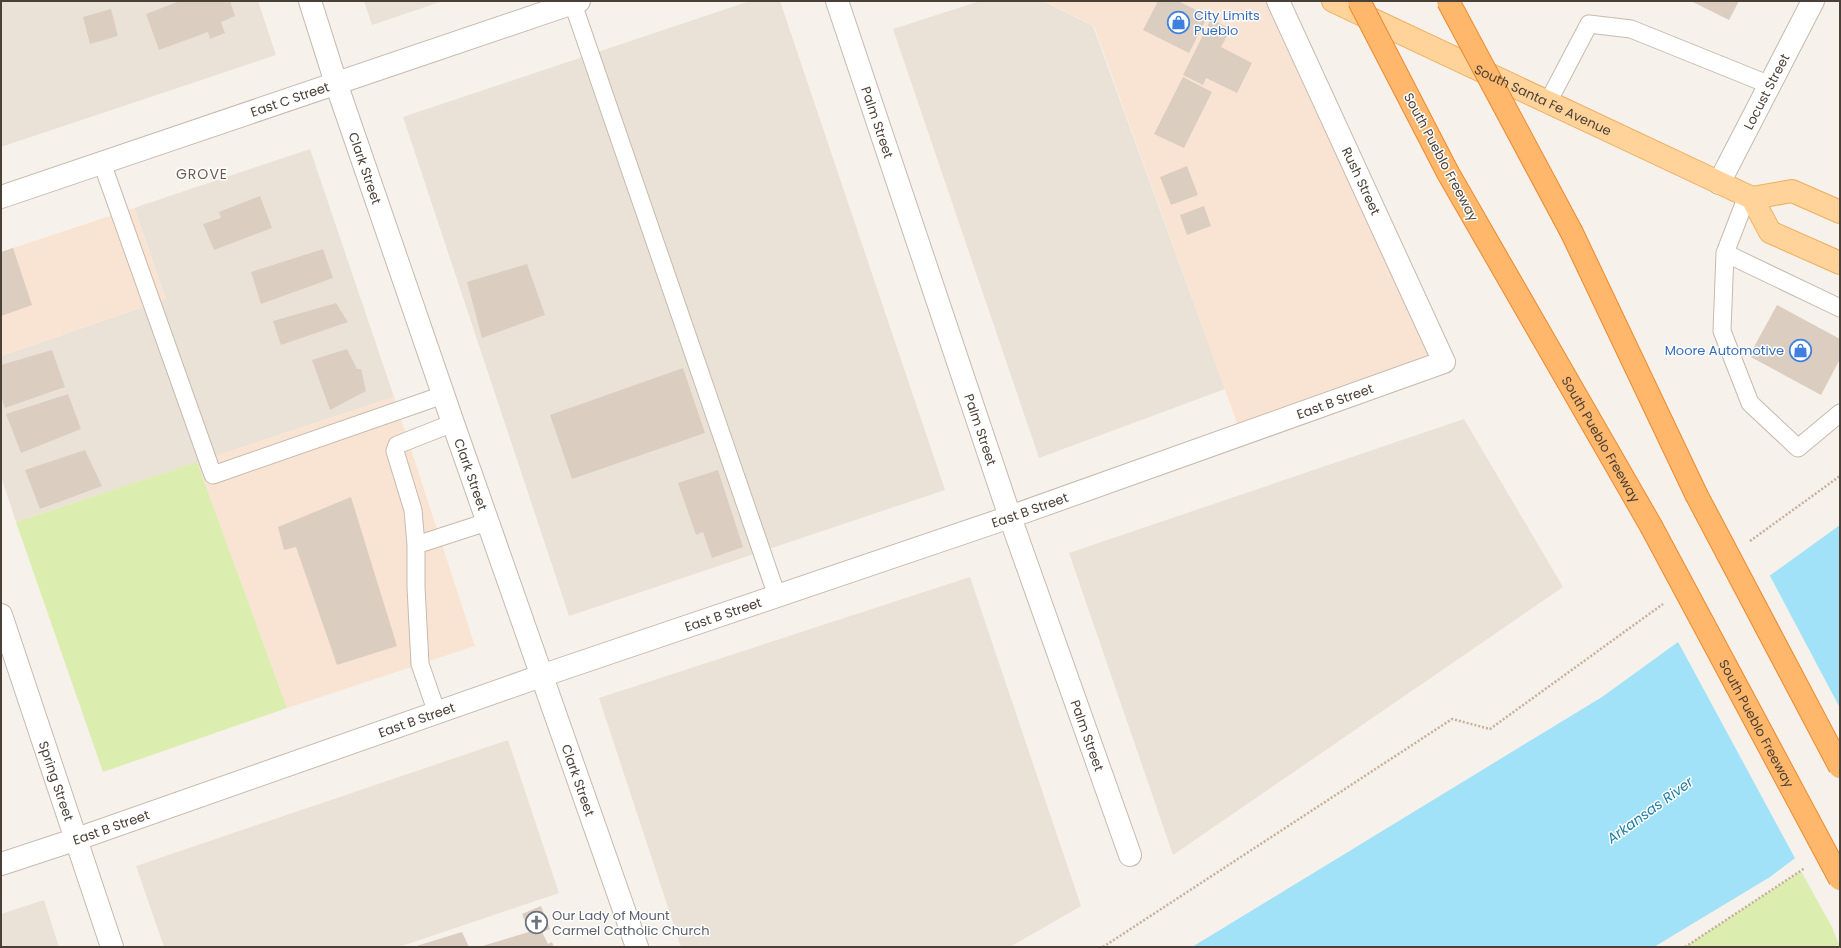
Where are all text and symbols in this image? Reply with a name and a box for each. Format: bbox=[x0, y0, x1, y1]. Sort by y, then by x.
place label: City Limits Pueblo bbox=[1194, 6, 1260, 40]
shop icon: City Limits Pueblo bbox=[1165, 9, 1191, 35]
street label: Locust Street bbox=[1739, 50, 1794, 133]
street label: South Santa Fe Avenue bbox=[1471, 59, 1615, 140]
street label: East C Street bbox=[248, 77, 332, 121]
street label: Palm Street bbox=[857, 84, 899, 161]
street label: South Pueblo Freeway bbox=[1399, 90, 1483, 225]
street label: Clark Street bbox=[344, 129, 387, 207]
street label: Rush Street bbox=[1337, 144, 1385, 218]
district label: GROVE bbox=[176, 164, 228, 184]
shop icon: Moore Automotive bbox=[1787, 337, 1813, 363]
place label: Moore Automotive bbox=[1665, 341, 1784, 360]
street label: South Pueblo Freeway bbox=[1557, 372, 1645, 506]
street label: East B Street bbox=[1294, 378, 1376, 423]
street label: Palm Street bbox=[960, 391, 1002, 468]
street label: Clark Street bbox=[450, 436, 493, 513]
street label: East B Street bbox=[989, 487, 1071, 532]
street label: East B Street bbox=[682, 592, 764, 636]
street label: South Pueblo Freeway bbox=[1715, 656, 1799, 792]
street label: East B Street bbox=[376, 697, 458, 742]
street label: Palm Street bbox=[1066, 697, 1109, 774]
street label: Spring Street bbox=[34, 739, 79, 824]
street label: Clark Street bbox=[557, 741, 600, 819]
water label: Arkansas River bbox=[1602, 771, 1698, 849]
street label: East B Street bbox=[70, 805, 152, 849]
place label: Our Lady of Mount Carmel Catholic Church bbox=[552, 906, 709, 940]
church icon: Our Lady of Mount Carmel Catholic Church bbox=[523, 909, 549, 935]

